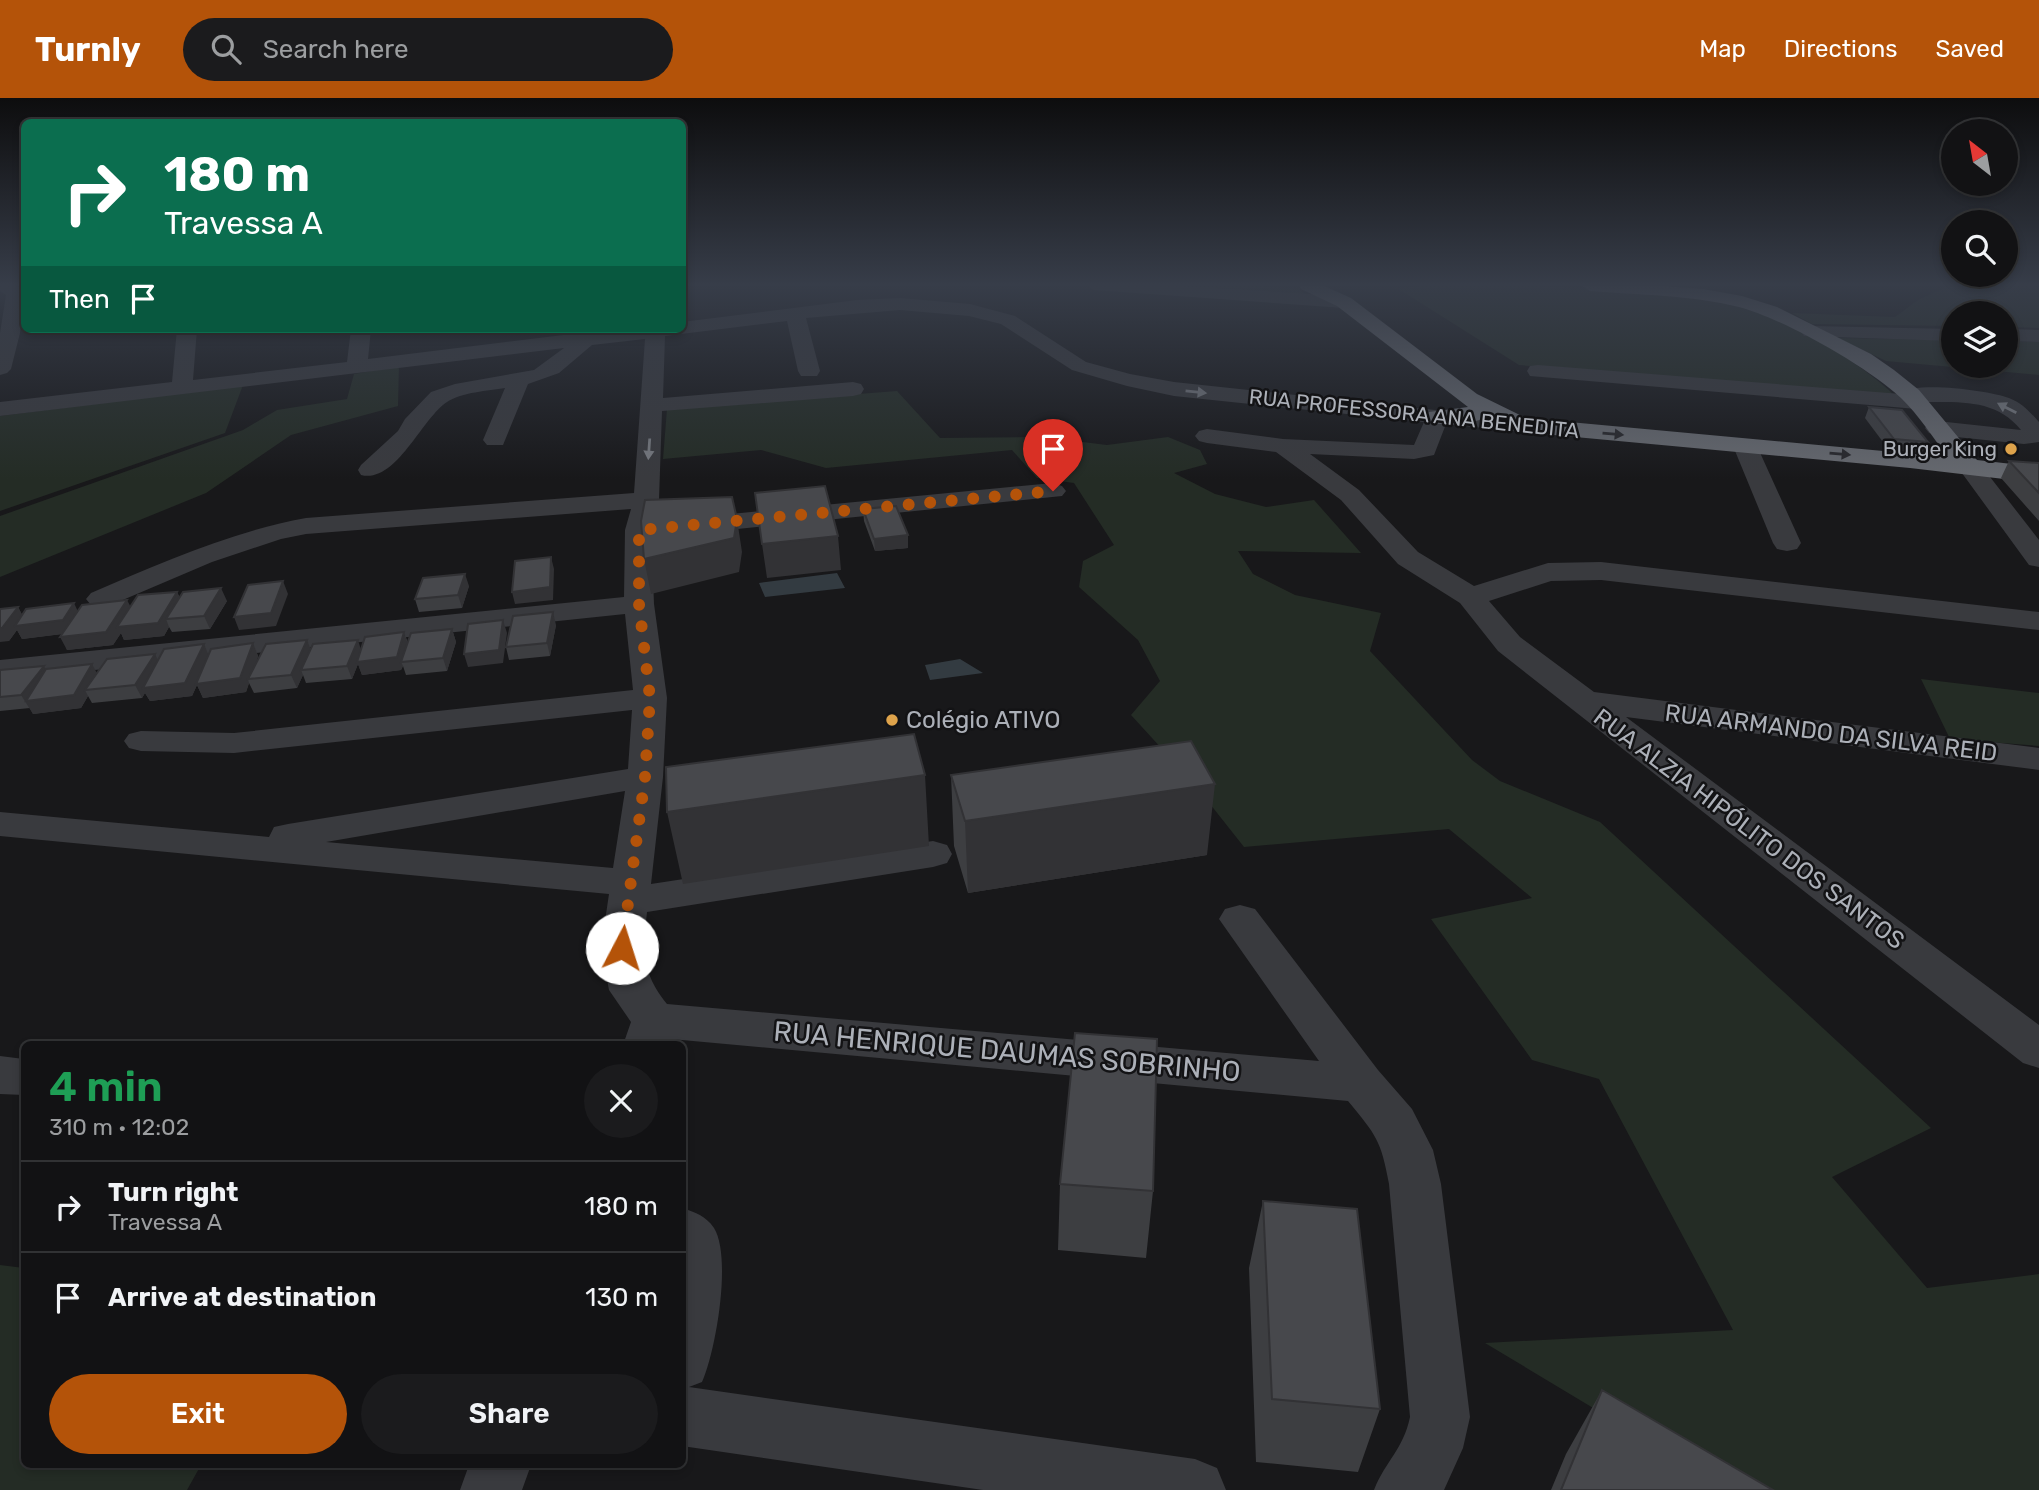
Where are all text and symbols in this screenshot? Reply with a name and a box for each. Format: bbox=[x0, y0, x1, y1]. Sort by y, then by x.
search box bbox=[183, 18, 673, 81]
text: Turnly bbox=[35, 30, 141, 69]
icon: search bbox=[207, 30, 245, 68]
text: Search here bbox=[263, 34, 409, 65]
text: Map bbox=[1699, 35, 1746, 63]
text: Directions bbox=[1784, 35, 1897, 63]
text: Saved bbox=[1935, 35, 2004, 63]
north arrow bbox=[1941, 119, 2018, 196]
map controls bbox=[1941, 119, 2018, 378]
text: 180 m bbox=[164, 145, 310, 203]
icon: right bbox=[49, 147, 140, 238]
text: Travessa A bbox=[164, 204, 323, 242]
button: search bbox=[1941, 210, 2018, 287]
icon: arrive bbox=[124, 280, 162, 318]
text: Then bbox=[49, 284, 110, 315]
button: layers bbox=[1941, 301, 2018, 378]
street label: RUA PROFESSORA ANA BENEDITA bbox=[1248, 384, 1580, 443]
one-way arrow bbox=[1186, 386, 1208, 397]
one-way arrow bbox=[1997, 402, 2017, 414]
pin bbox=[1023, 419, 1083, 491]
one-way arrow bbox=[1603, 428, 1625, 439]
icon: arrive bbox=[1034, 430, 1072, 468]
place label: Burger King bbox=[1883, 436, 1997, 461]
one-way arrow bbox=[644, 438, 655, 460]
marker: Burger King bbox=[2003, 441, 2019, 457]
one-way arrow bbox=[1829, 449, 1851, 460]
street label: RUA ARMANDO DA SILVA REID bbox=[1663, 699, 1999, 767]
street label: RUA ALZIA HIPÓLITO DOS SANTOS bbox=[1588, 703, 1910, 955]
place label: Colégio ATIVO bbox=[906, 706, 1060, 734]
marker: Colégio ATIVO bbox=[884, 712, 900, 728]
position arrow bbox=[585, 911, 659, 985]
street label: RUA HENRIQUE DAUMAS SOBRINHO bbox=[772, 1015, 1242, 1088]
text: 4 min bbox=[49, 1062, 163, 1112]
button: close bbox=[584, 1064, 658, 1138]
text: 310 m · 12:02 bbox=[49, 1113, 189, 1141]
text: Turn right bbox=[108, 1177, 238, 1208]
icon: right bbox=[49, 1188, 87, 1226]
text: 180 m bbox=[584, 1191, 658, 1222]
text: Travessa A bbox=[108, 1208, 222, 1236]
icon: arrive bbox=[49, 1279, 87, 1317]
text: Arrive at destination bbox=[108, 1282, 376, 1313]
text: 130 m bbox=[585, 1282, 658, 1313]
button: Exit bbox=[49, 1374, 347, 1454]
button: Share bbox=[361, 1374, 658, 1454]

